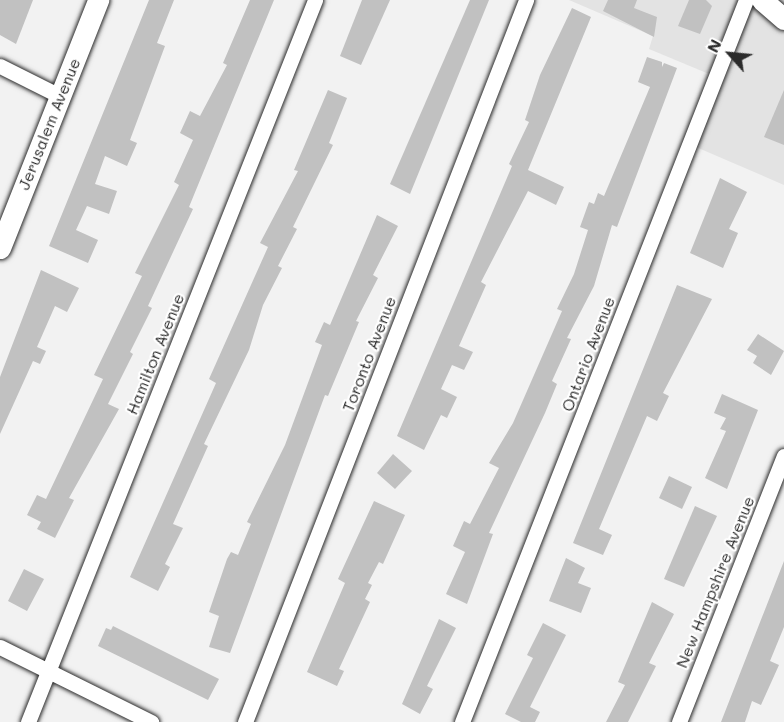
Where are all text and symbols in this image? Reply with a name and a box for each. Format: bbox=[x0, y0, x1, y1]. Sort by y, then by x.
north arrow bbox=[700, 24, 760, 84]
text: N bbox=[701, 35, 726, 56]
street label: Jerusalem Avenue bbox=[14, 55, 84, 193]
street label: Hamilton Avenue bbox=[122, 291, 188, 417]
street label: Toronto Avenue bbox=[338, 294, 400, 414]
street label: Ontario Avenue bbox=[557, 294, 619, 414]
street label: New Hampshire Avenue bbox=[672, 493, 758, 671]

